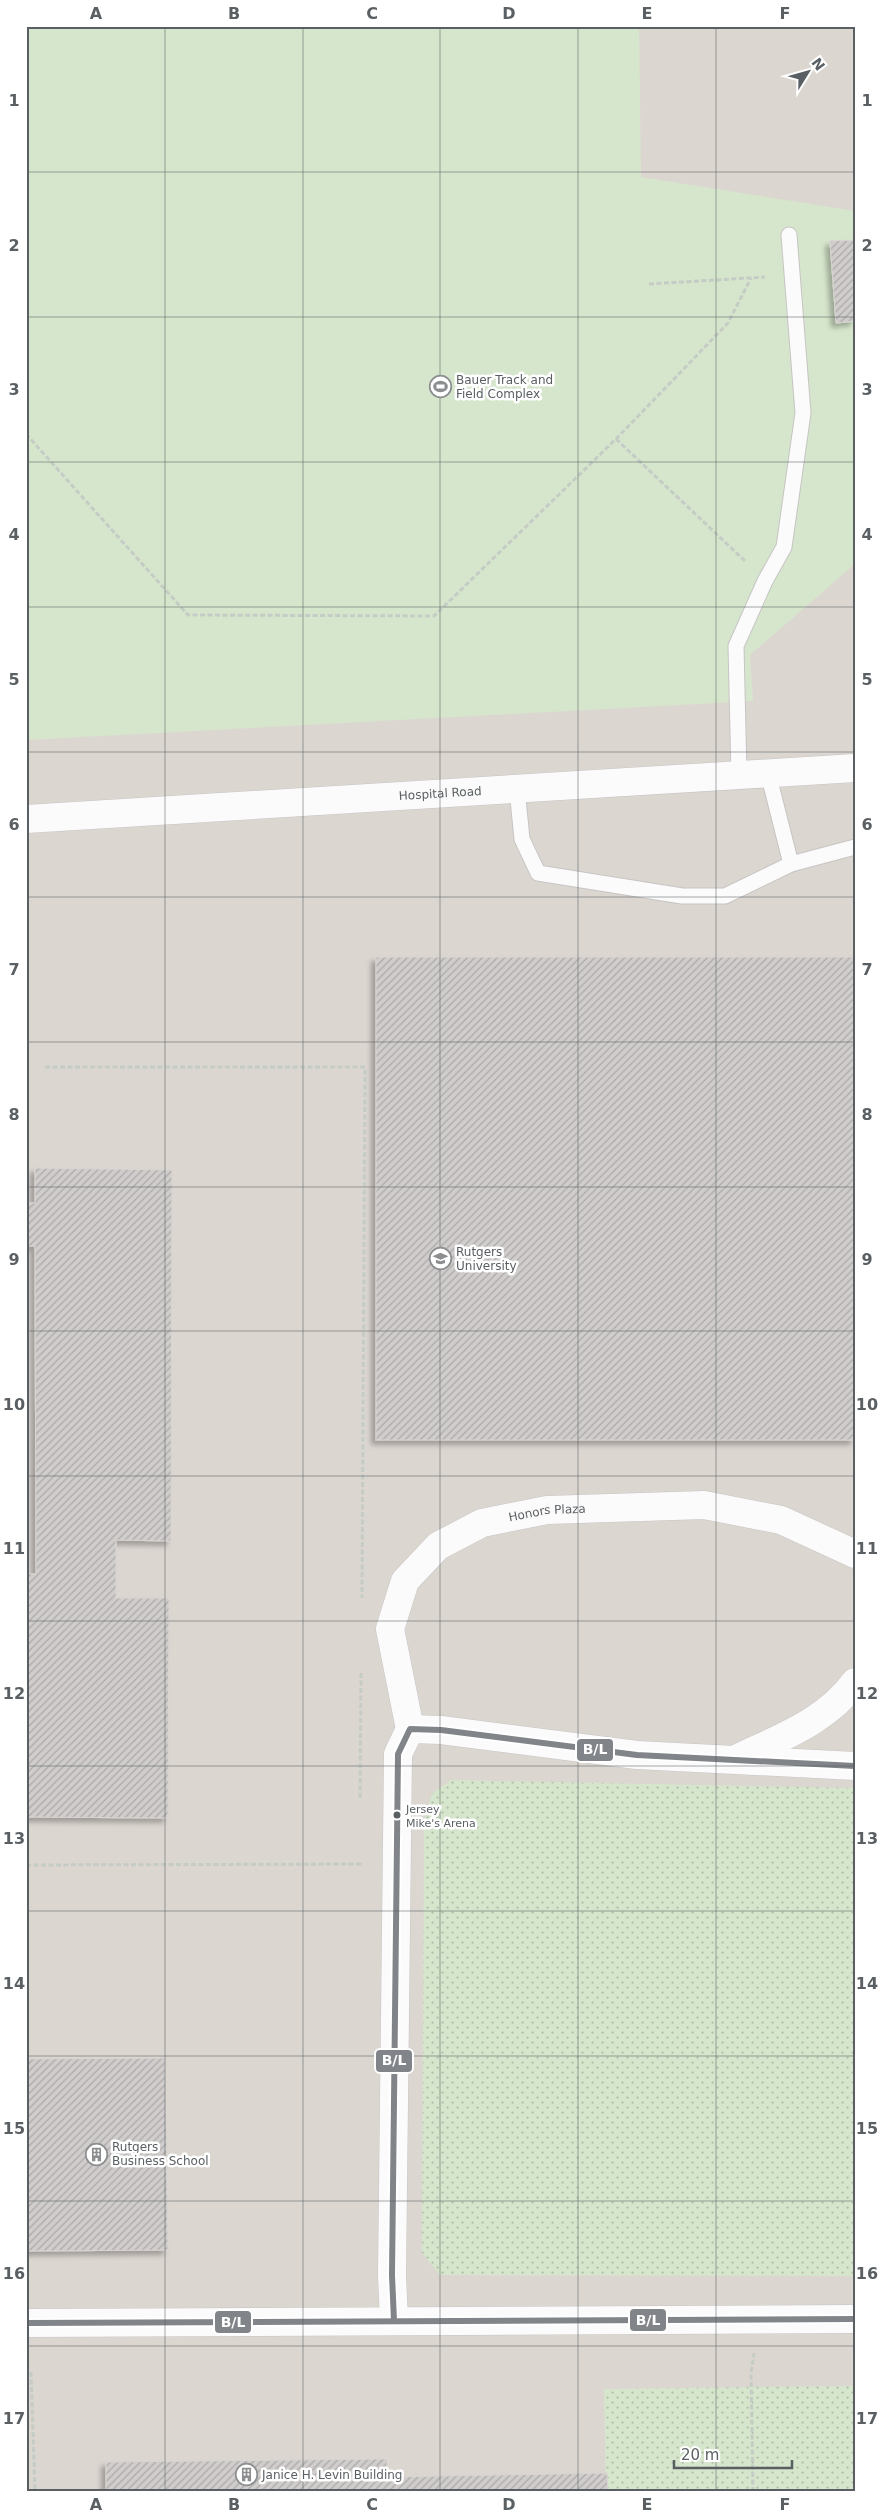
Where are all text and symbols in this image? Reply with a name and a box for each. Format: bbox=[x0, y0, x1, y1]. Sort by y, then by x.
text: A bbox=[90, 4, 103, 23]
text: B bbox=[228, 4, 240, 23]
text: C bbox=[366, 4, 378, 23]
text: D bbox=[502, 4, 516, 23]
text: E bbox=[642, 4, 652, 23]
text: F bbox=[780, 4, 790, 23]
north arrow bbox=[784, 48, 834, 98]
text: N bbox=[808, 55, 828, 74]
text: 1 bbox=[8, 91, 20, 110]
text: 1 bbox=[861, 91, 873, 110]
text: 2 bbox=[8, 236, 20, 255]
text: 2 bbox=[861, 236, 873, 255]
place label: Bauer Track and Field Complex bbox=[456, 373, 553, 401]
sports icon: Bauer Track and Field Complex bbox=[428, 375, 452, 399]
text: 3 bbox=[8, 380, 20, 399]
text: 3 bbox=[861, 380, 873, 399]
text: 4 bbox=[8, 525, 20, 544]
text: 4 bbox=[861, 525, 873, 544]
text: 5 bbox=[8, 670, 20, 689]
text: 5 bbox=[861, 670, 873, 689]
street label: Hospital Road bbox=[398, 784, 482, 803]
text: 6 bbox=[8, 815, 20, 834]
text: 6 bbox=[861, 815, 873, 834]
text: 7 bbox=[8, 960, 20, 979]
text: 7 bbox=[861, 960, 873, 979]
text: 8 bbox=[8, 1105, 20, 1124]
text: 8 bbox=[861, 1105, 873, 1124]
place label: Rutgers University bbox=[456, 1245, 517, 1273]
school or university icon: Rutgers University bbox=[428, 1247, 452, 1271]
text: 9 bbox=[8, 1250, 20, 1269]
text: 9 bbox=[861, 1250, 873, 1269]
text: 10 bbox=[3, 1395, 25, 1414]
text: 10 bbox=[856, 1395, 878, 1414]
street label: Honors Plaza bbox=[507, 1502, 586, 1525]
text: 11 bbox=[3, 1539, 25, 1558]
text: 11 bbox=[856, 1539, 878, 1558]
text: 12 bbox=[3, 1684, 25, 1703]
text: 12 bbox=[856, 1684, 878, 1703]
line badge: B/L bbox=[576, 1738, 614, 1762]
text: B/L bbox=[583, 1741, 607, 1757]
place label: Jersey Mike's Arena bbox=[405, 1803, 476, 1830]
marker: Jersey Mike's Arena bbox=[392, 1810, 402, 1820]
text: 13 bbox=[3, 1829, 25, 1848]
text: 13 bbox=[856, 1829, 878, 1848]
text: 14 bbox=[3, 1974, 25, 1993]
text: 14 bbox=[856, 1974, 878, 1993]
line badge: B/L bbox=[375, 2049, 413, 2073]
text: B/L bbox=[382, 2052, 406, 2068]
text: 15 bbox=[3, 2119, 25, 2138]
text: 15 bbox=[856, 2119, 878, 2138]
place label: Rutgers Business School bbox=[112, 2140, 209, 2168]
building icon: Rutgers Business School bbox=[84, 2142, 108, 2166]
text: 16 bbox=[3, 2264, 25, 2283]
text: 16 bbox=[856, 2264, 878, 2283]
line badge: B/L bbox=[629, 2308, 667, 2332]
line badge: B/L bbox=[214, 2310, 252, 2334]
text: B/L bbox=[636, 2312, 660, 2328]
text: B/L bbox=[221, 2314, 245, 2330]
text: 17 bbox=[3, 2409, 25, 2428]
text: 17 bbox=[856, 2409, 878, 2428]
scale bar bbox=[674, 2438, 791, 2470]
text: 20 m bbox=[681, 2446, 719, 2464]
building icon: Janice H. Levin Building bbox=[234, 2463, 258, 2487]
place label: Janice H. Levin Building bbox=[261, 2468, 402, 2482]
text: A bbox=[90, 2495, 103, 2514]
text: B bbox=[228, 2495, 240, 2514]
text: C bbox=[366, 2495, 378, 2514]
text: D bbox=[502, 2495, 516, 2514]
text: E bbox=[642, 2495, 652, 2514]
text: F bbox=[780, 2495, 790, 2514]

